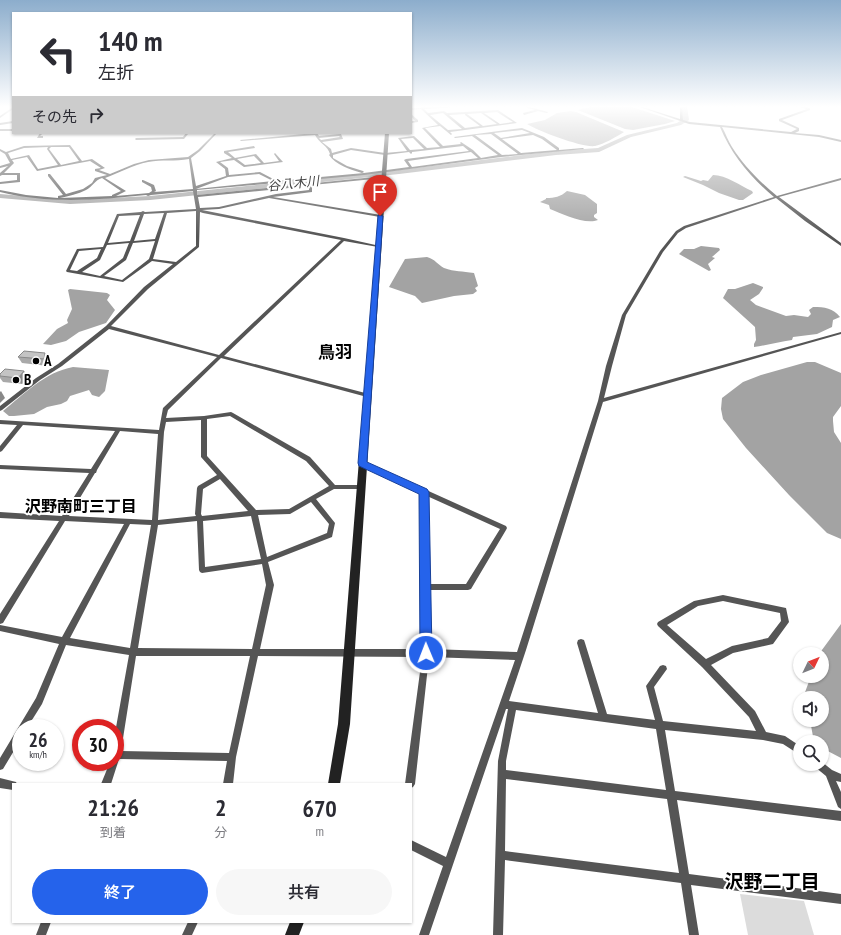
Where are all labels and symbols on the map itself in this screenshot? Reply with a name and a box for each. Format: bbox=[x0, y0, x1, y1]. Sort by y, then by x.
water label: 谷八木川 bbox=[266, 172, 322, 195]
pin bbox=[363, 175, 397, 216]
district label: 鳥羽 bbox=[318, 341, 352, 363]
place label: A bbox=[43, 351, 52, 370]
marker: A bbox=[31, 356, 41, 366]
place label: B bbox=[24, 370, 31, 389]
marker: B bbox=[11, 375, 21, 385]
district label: 沢野南町三丁目 bbox=[25, 496, 137, 516]
position arrow bbox=[405, 632, 447, 674]
north arrow bbox=[793, 647, 829, 683]
speed limit sign: 30 bbox=[72, 719, 124, 771]
district label: 沢野二丁目 bbox=[724, 869, 820, 893]

